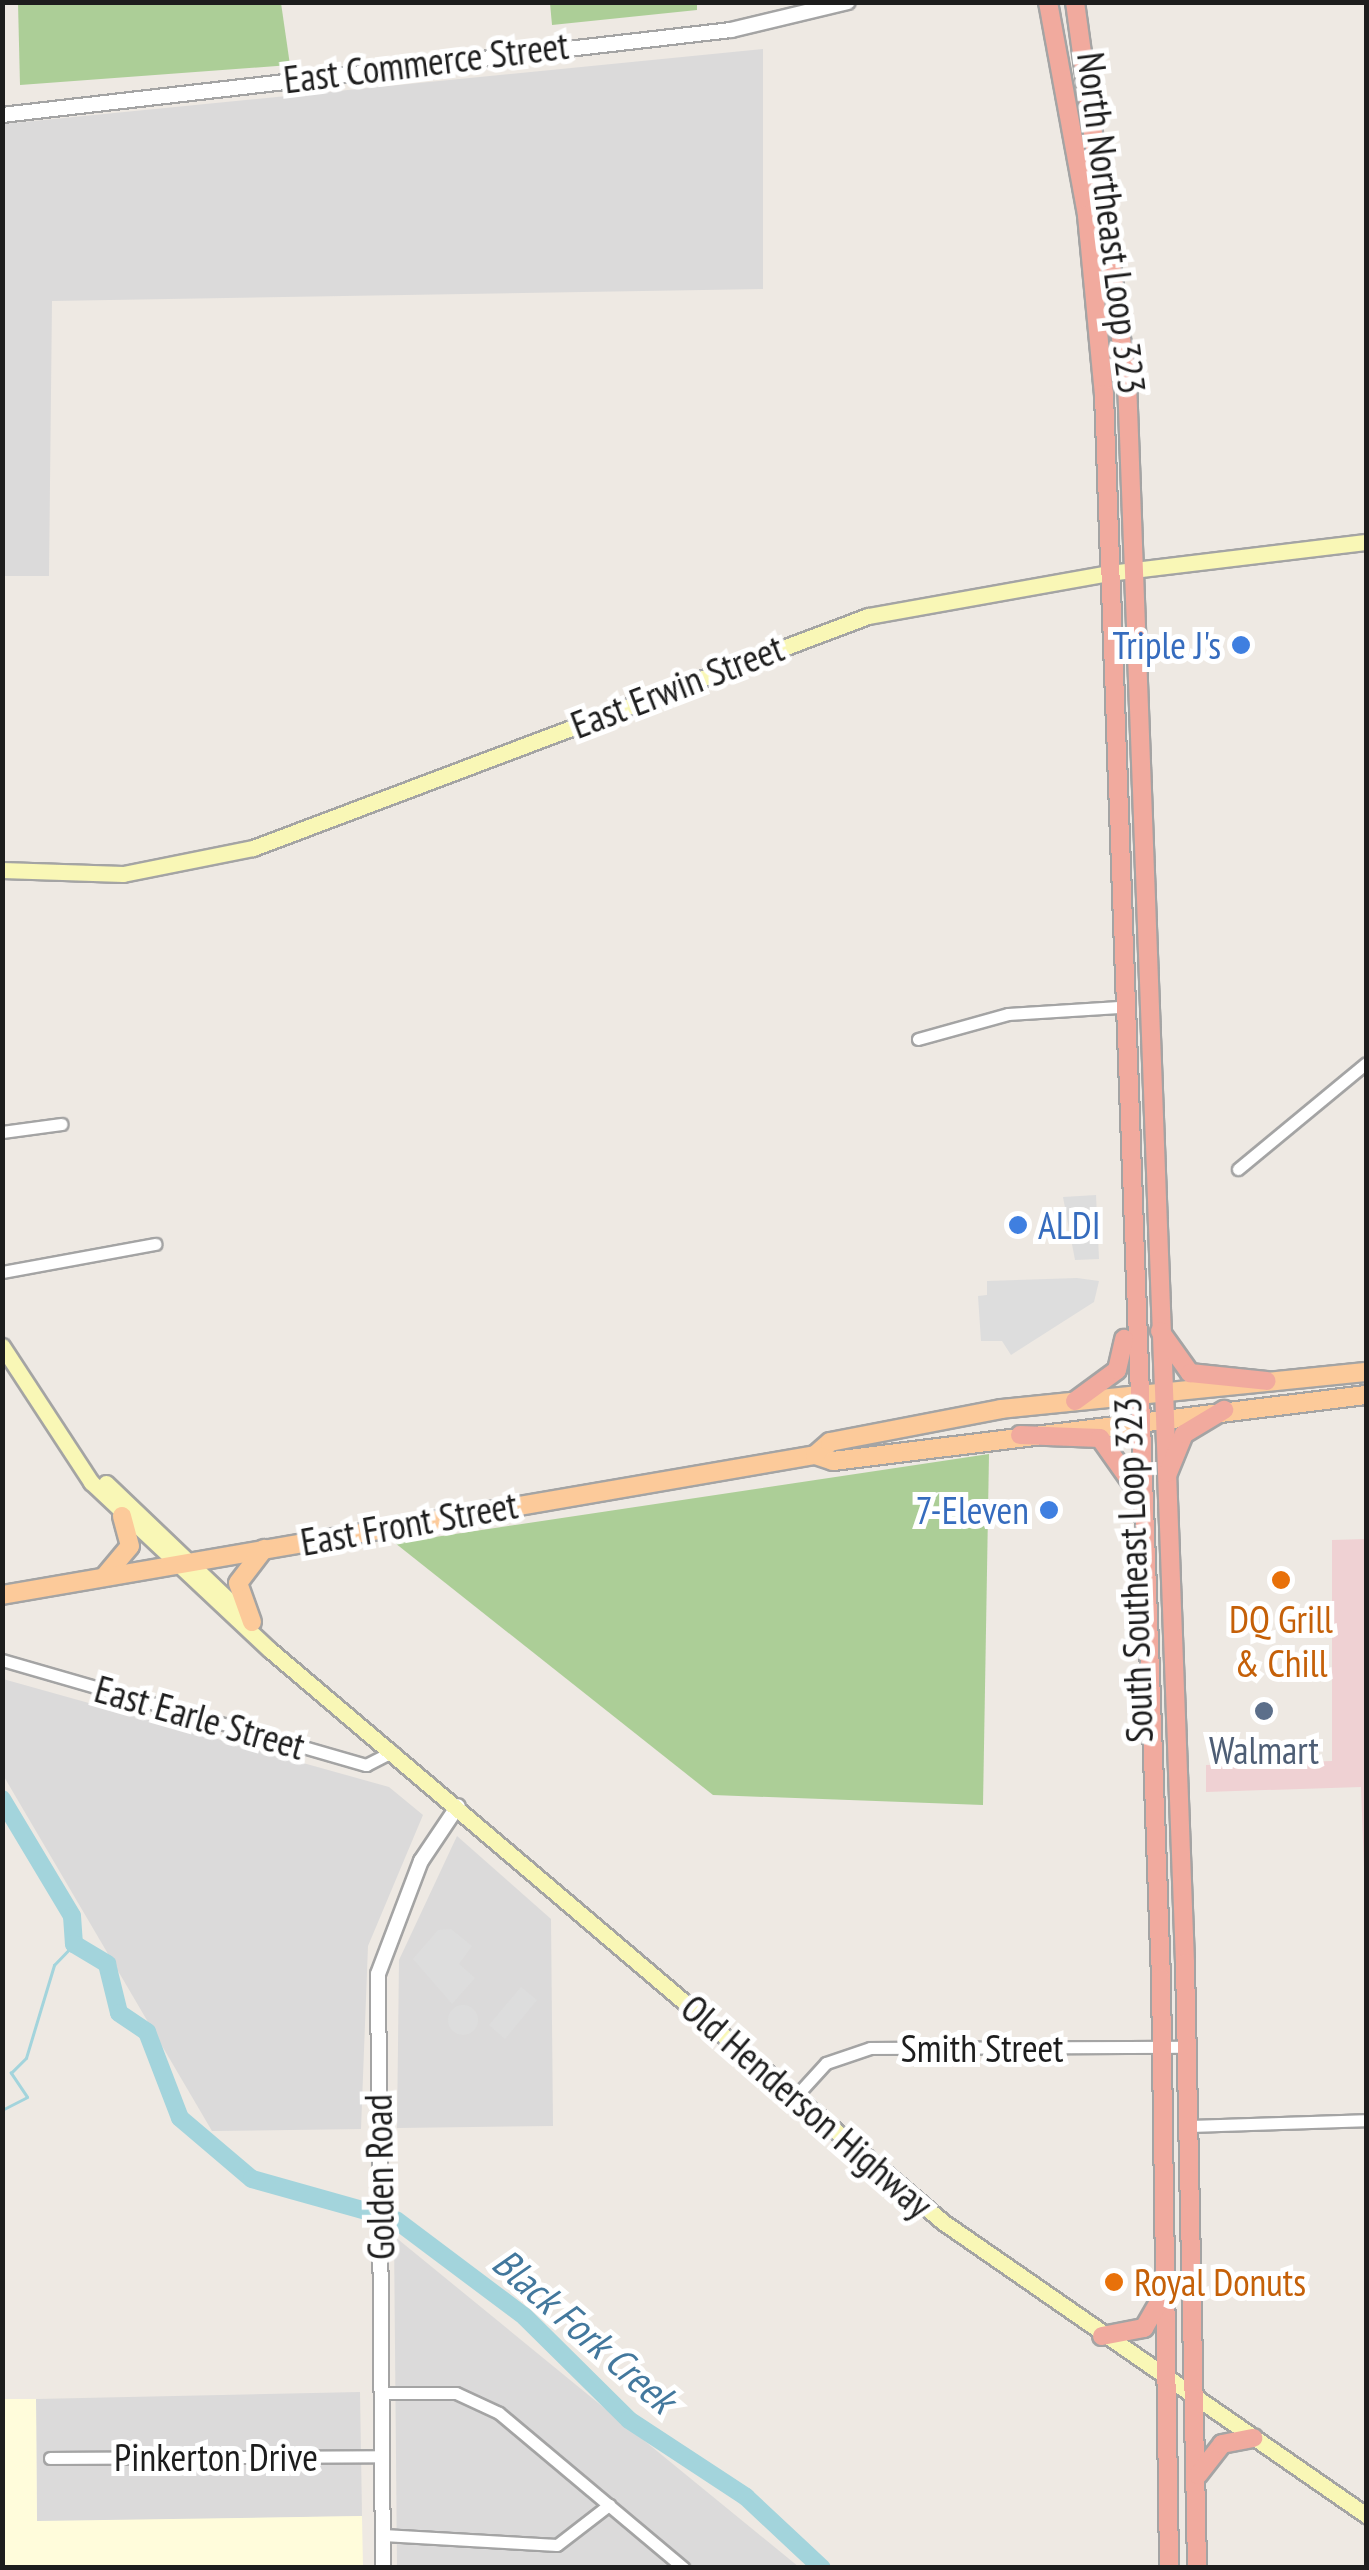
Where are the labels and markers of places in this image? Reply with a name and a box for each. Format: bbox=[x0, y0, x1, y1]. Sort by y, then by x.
place label: Triple J's bbox=[1113, 622, 1221, 668]
marker: Triple J's bbox=[1230, 634, 1252, 656]
place label: ALDI bbox=[1038, 1202, 1101, 1248]
marker: ALDI bbox=[1007, 1214, 1029, 1236]
place label: 7-Eleven bbox=[915, 1487, 1029, 1533]
marker: 7-Eleven bbox=[1038, 1499, 1060, 1521]
marker: DQ Grill & Chill bbox=[1270, 1569, 1292, 1591]
place label: DQ Grill & Chill bbox=[1229, 1596, 1333, 1686]
marker: Walmart bbox=[1253, 1700, 1275, 1722]
place label: Walmart bbox=[1209, 1727, 1319, 1773]
place label: Royal Donuts bbox=[1134, 2259, 1306, 2305]
marker: Royal Donuts bbox=[1103, 2271, 1125, 2293]

